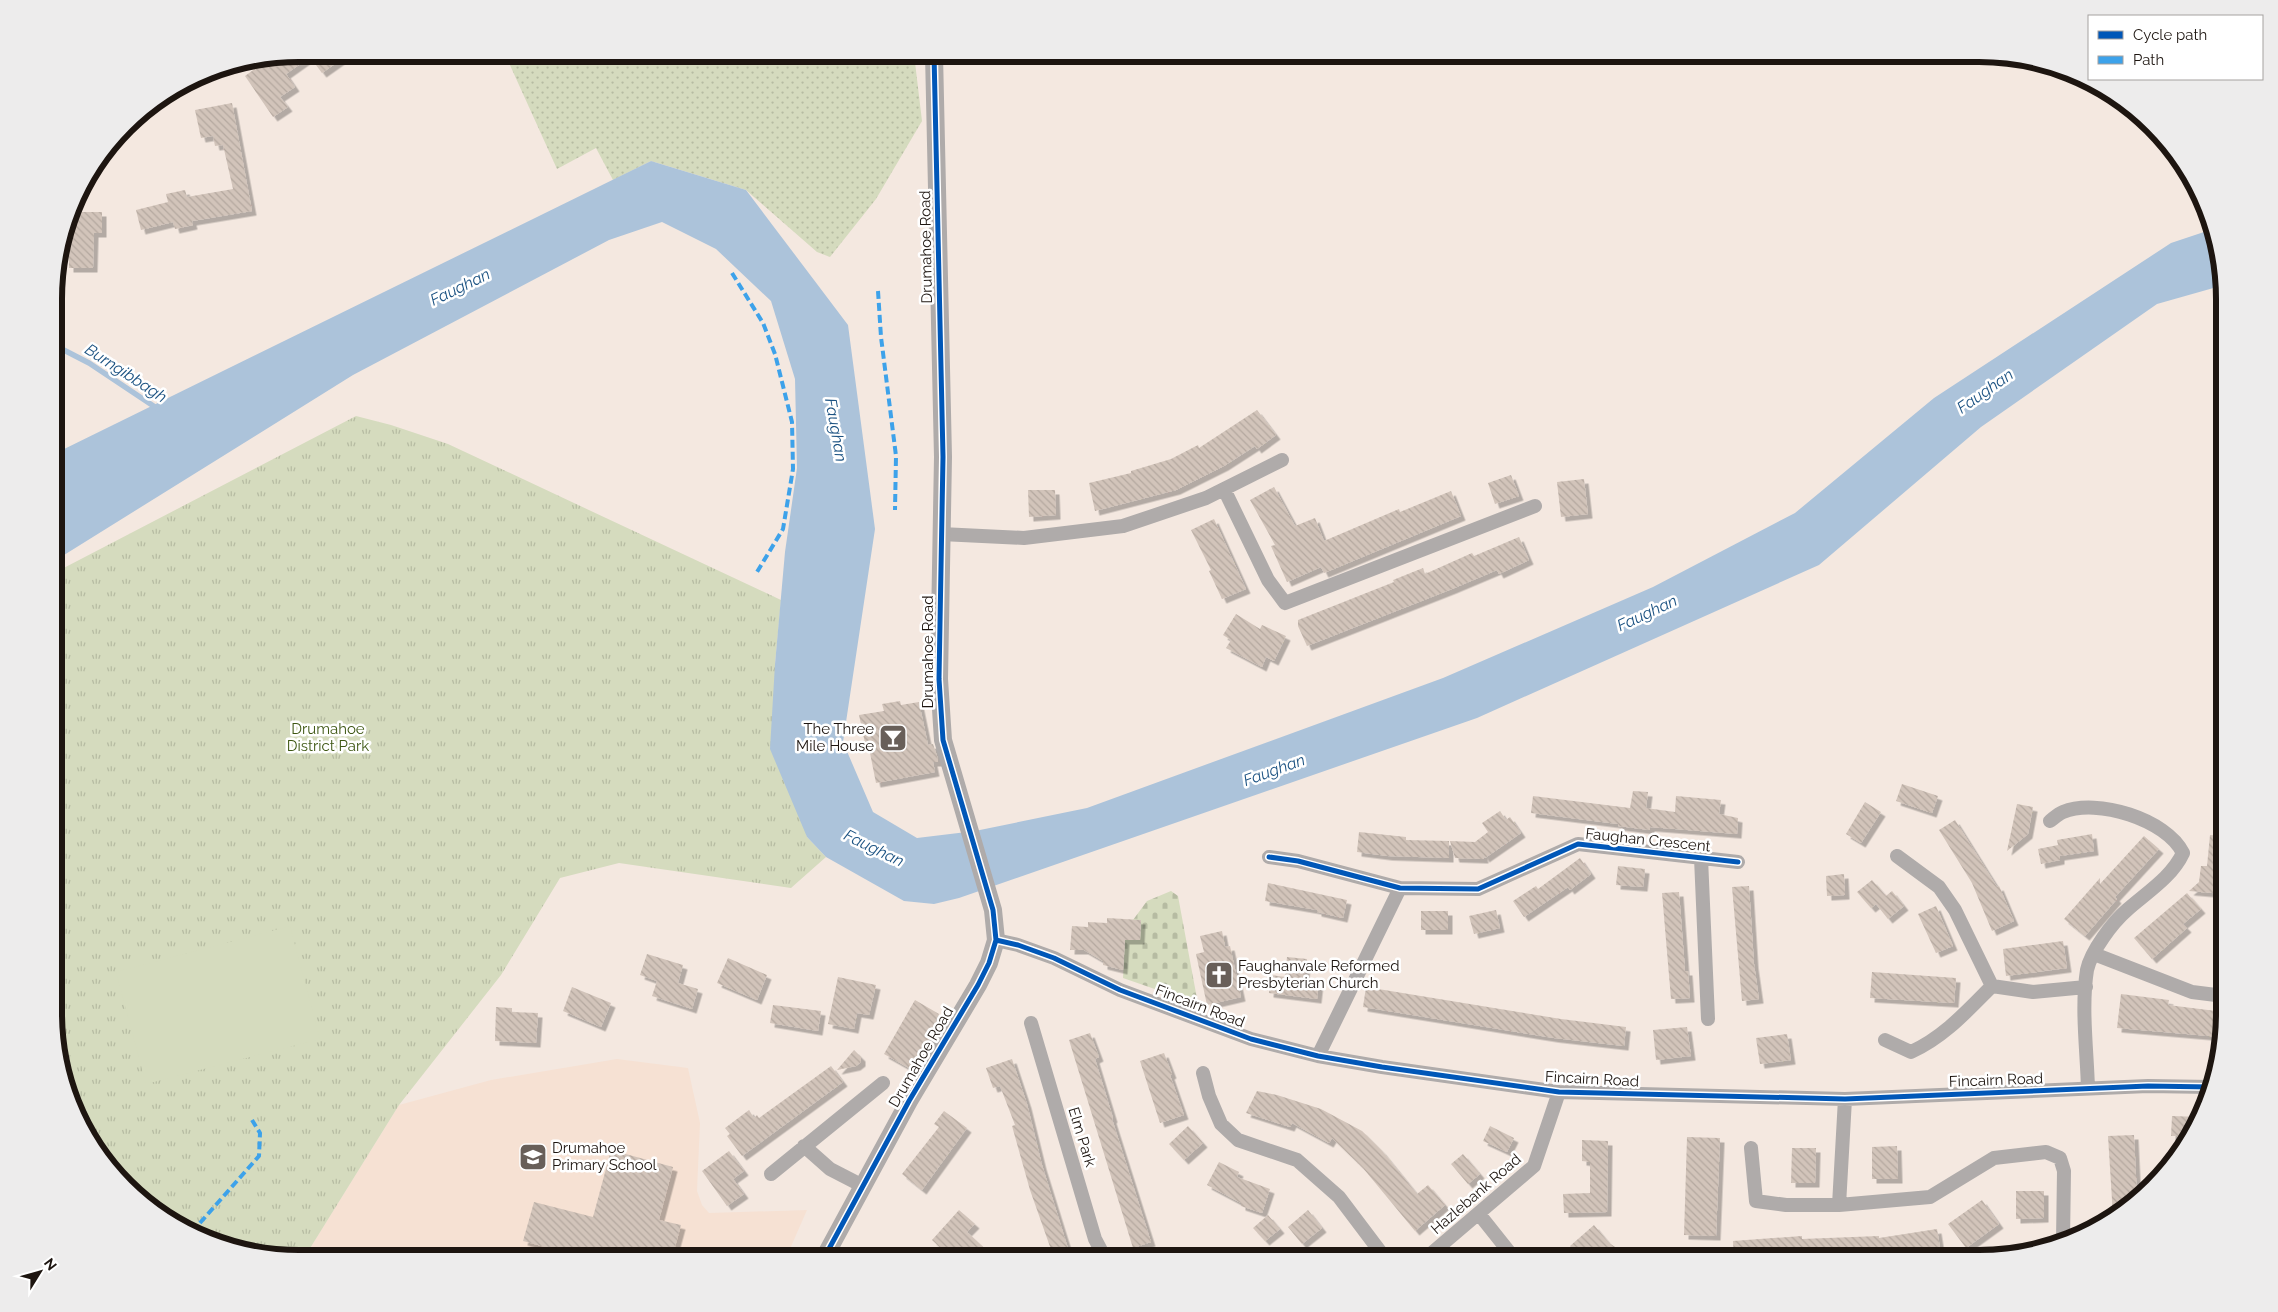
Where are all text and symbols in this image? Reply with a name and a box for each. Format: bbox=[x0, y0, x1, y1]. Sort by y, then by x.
legend bbox=[2088, 15, 2263, 80]
text: Cycle path bbox=[2133, 26, 2207, 44]
text: Path bbox=[2133, 51, 2164, 69]
street label: Drumahoe Road bbox=[916, 190, 936, 304]
water label: Faughan bbox=[427, 264, 493, 310]
water label: Burngibbagh bbox=[82, 340, 170, 406]
water label: Faughan bbox=[1953, 365, 2017, 417]
water label: Faughan bbox=[821, 397, 851, 463]
water label: Faughan bbox=[1614, 591, 1680, 635]
street label: Drumahoe Road bbox=[919, 595, 937, 709]
park label: Drumahoe District Park bbox=[287, 720, 369, 755]
place label: The Three Mile House bbox=[796, 720, 874, 755]
bar icon: The Three Mile House bbox=[878, 723, 908, 753]
water label: Faughan bbox=[1241, 750, 1307, 790]
street label: Faughan Crescent bbox=[1585, 824, 1711, 856]
water label: Faughan bbox=[841, 825, 907, 871]
place label: Faughanvale Reformed Presbyterian Church bbox=[1238, 957, 1399, 992]
church icon: Faughanvale Reformed Presbyterian Church bbox=[1204, 960, 1234, 990]
street label: Fincairn Road bbox=[1153, 981, 1247, 1031]
street label: Drumahoe Road bbox=[885, 1004, 957, 1110]
street label: Fincairn Road bbox=[1544, 1068, 1640, 1090]
street label: Fincairn Road bbox=[1949, 1069, 2043, 1091]
street label: Elm Park bbox=[1064, 1105, 1100, 1169]
place label: Drumahoe Primary School bbox=[552, 1139, 658, 1174]
school or university icon: Drumahoe Primary School bbox=[518, 1142, 548, 1172]
street label: Hazlebank Road bbox=[1427, 1150, 1525, 1238]
north arrow bbox=[15, 1247, 65, 1297]
text: N bbox=[41, 1255, 60, 1273]

